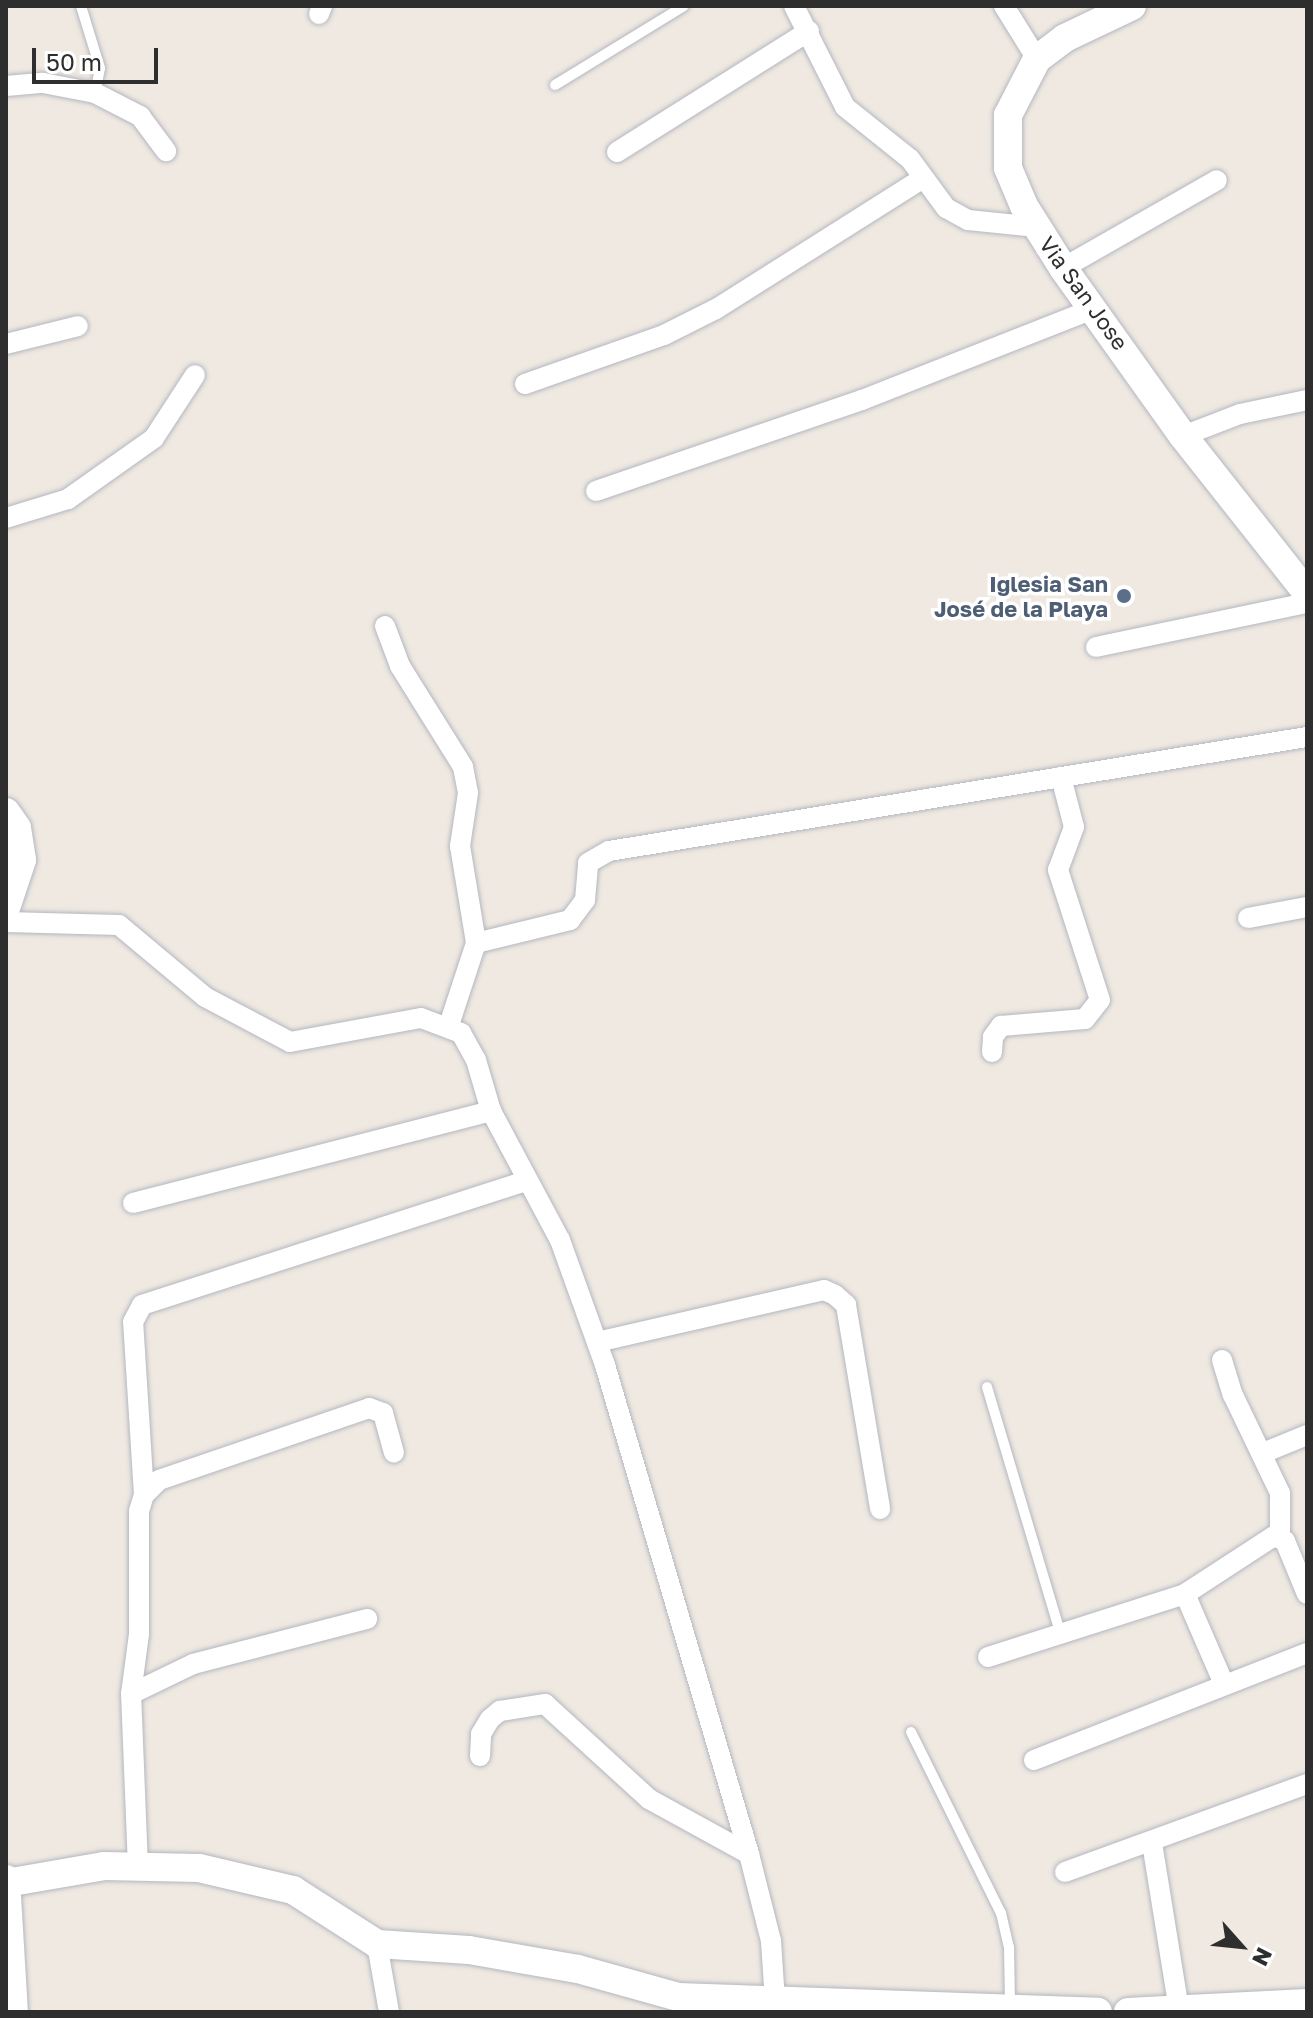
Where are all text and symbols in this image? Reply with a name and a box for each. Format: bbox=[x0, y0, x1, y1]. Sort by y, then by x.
scale bar bbox=[36, 32, 162, 82]
text: 50 m bbox=[46, 47, 102, 76]
street label: Via San Jose bbox=[1034, 231, 1134, 355]
place label: Iglesia San José de la Playa bbox=[934, 570, 1108, 622]
marker: Iglesia San José de la Playa bbox=[1115, 587, 1133, 605]
north arrow bbox=[1201, 1906, 1281, 1986]
text: N bbox=[1247, 1944, 1279, 1971]

